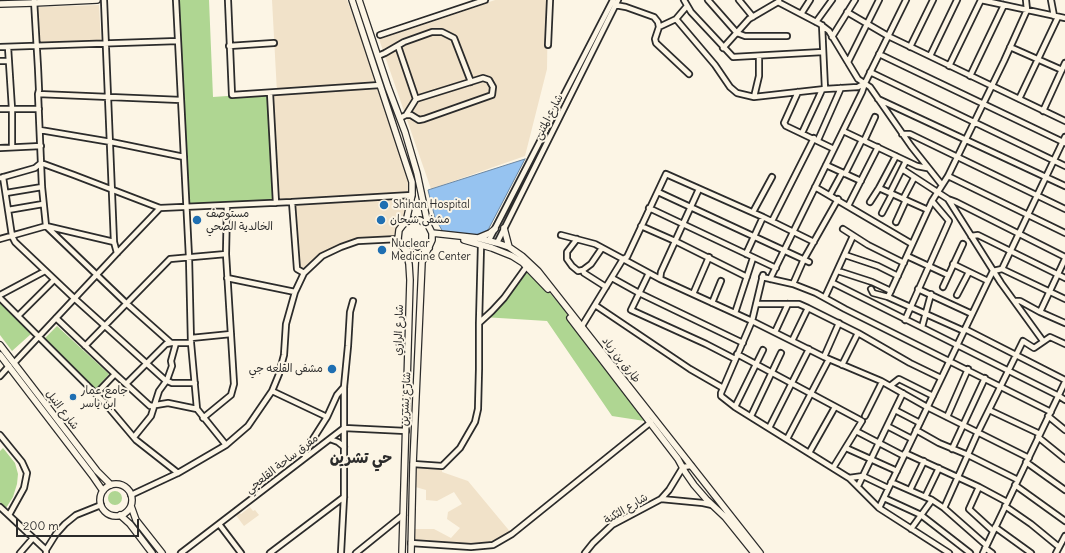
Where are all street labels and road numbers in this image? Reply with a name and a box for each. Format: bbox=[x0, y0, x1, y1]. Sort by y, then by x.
street label: شارع المثنى bbox=[532, 92, 566, 142]
street label: شارع الرازي bbox=[392, 304, 406, 356]
street label: طارق بن زياد bbox=[599, 334, 643, 386]
street label: شارع تشرين bbox=[398, 371, 414, 427]
street label: شارع النيل bbox=[42, 388, 82, 432]
street label: مفرق ساحة القلعجي bbox=[243, 432, 321, 496]
street label: شارع الثكنة bbox=[602, 491, 650, 527]

